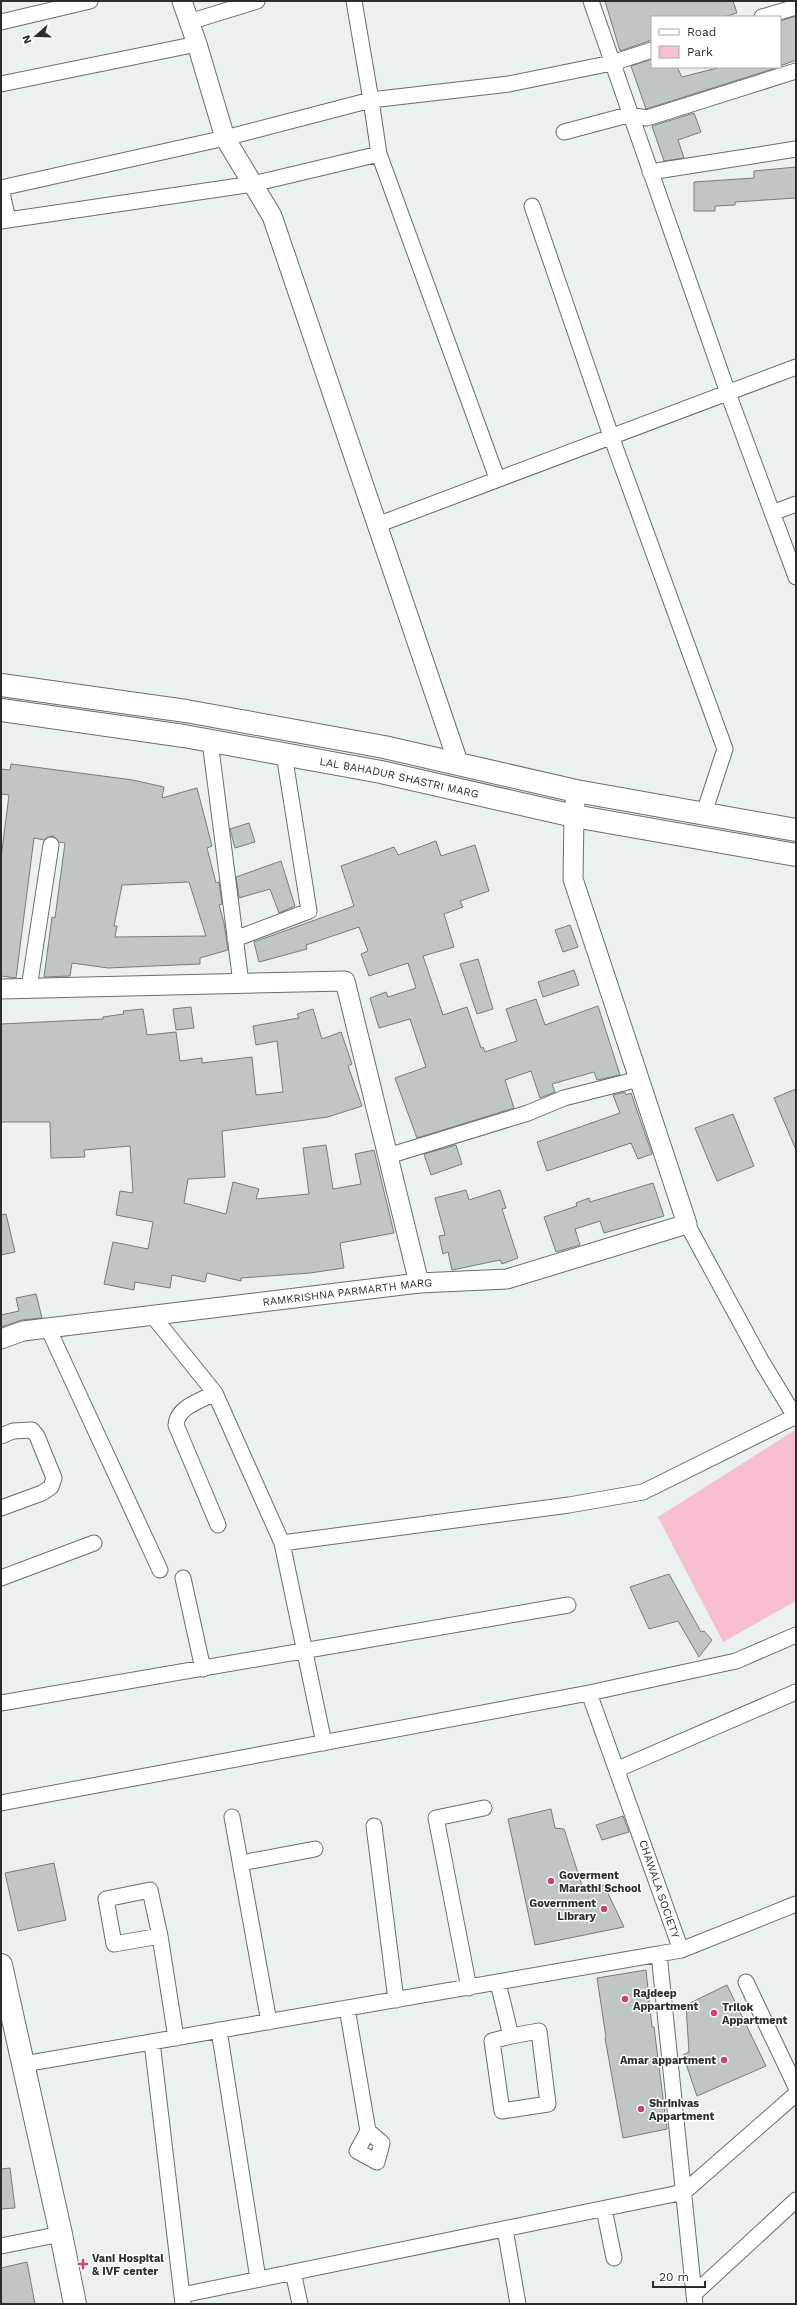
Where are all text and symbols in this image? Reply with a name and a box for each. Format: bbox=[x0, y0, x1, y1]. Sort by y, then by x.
north arrow bbox=[16, 16, 56, 56]
legend bbox=[651, 16, 781, 68]
text: Road bbox=[687, 25, 716, 39]
text: N bbox=[20, 33, 35, 45]
text: Park bbox=[687, 45, 713, 59]
street label: LAL BAHADUR SHASTRI MARG bbox=[319, 754, 480, 801]
street label: RAMKRISHNA PARMARTH MARG bbox=[262, 1276, 432, 1308]
street label: CHAWALA SOCIETY bbox=[636, 1838, 682, 1940]
place label: Goverment Marathi School bbox=[559, 1869, 642, 1895]
marker: Goverment Marathi School bbox=[546, 1876, 556, 1886]
place label: Government Library bbox=[529, 1897, 597, 1923]
marker: Government Library bbox=[599, 1904, 609, 1914]
place label: Rajdeep Appartment bbox=[633, 1987, 698, 2013]
marker: Rajdeep Appartment bbox=[620, 1994, 630, 2004]
place label: Trilok Appartment bbox=[722, 2001, 787, 2027]
marker: Trilok Appartment bbox=[709, 2008, 719, 2018]
place label: Amar appartment bbox=[620, 2054, 716, 2067]
marker: Amar appartment bbox=[719, 2055, 729, 2065]
place label: Shrinivas Appartment bbox=[649, 2097, 714, 2123]
marker: Shrinivas Appartment bbox=[636, 2104, 646, 2114]
place label: Vani Hospital & IVF center bbox=[92, 2252, 164, 2278]
marker: Vani Hospital & IVF center bbox=[77, 2258, 89, 2270]
scale bar bbox=[653, 2263, 705, 2289]
text: 20 m bbox=[659, 2270, 689, 2284]

